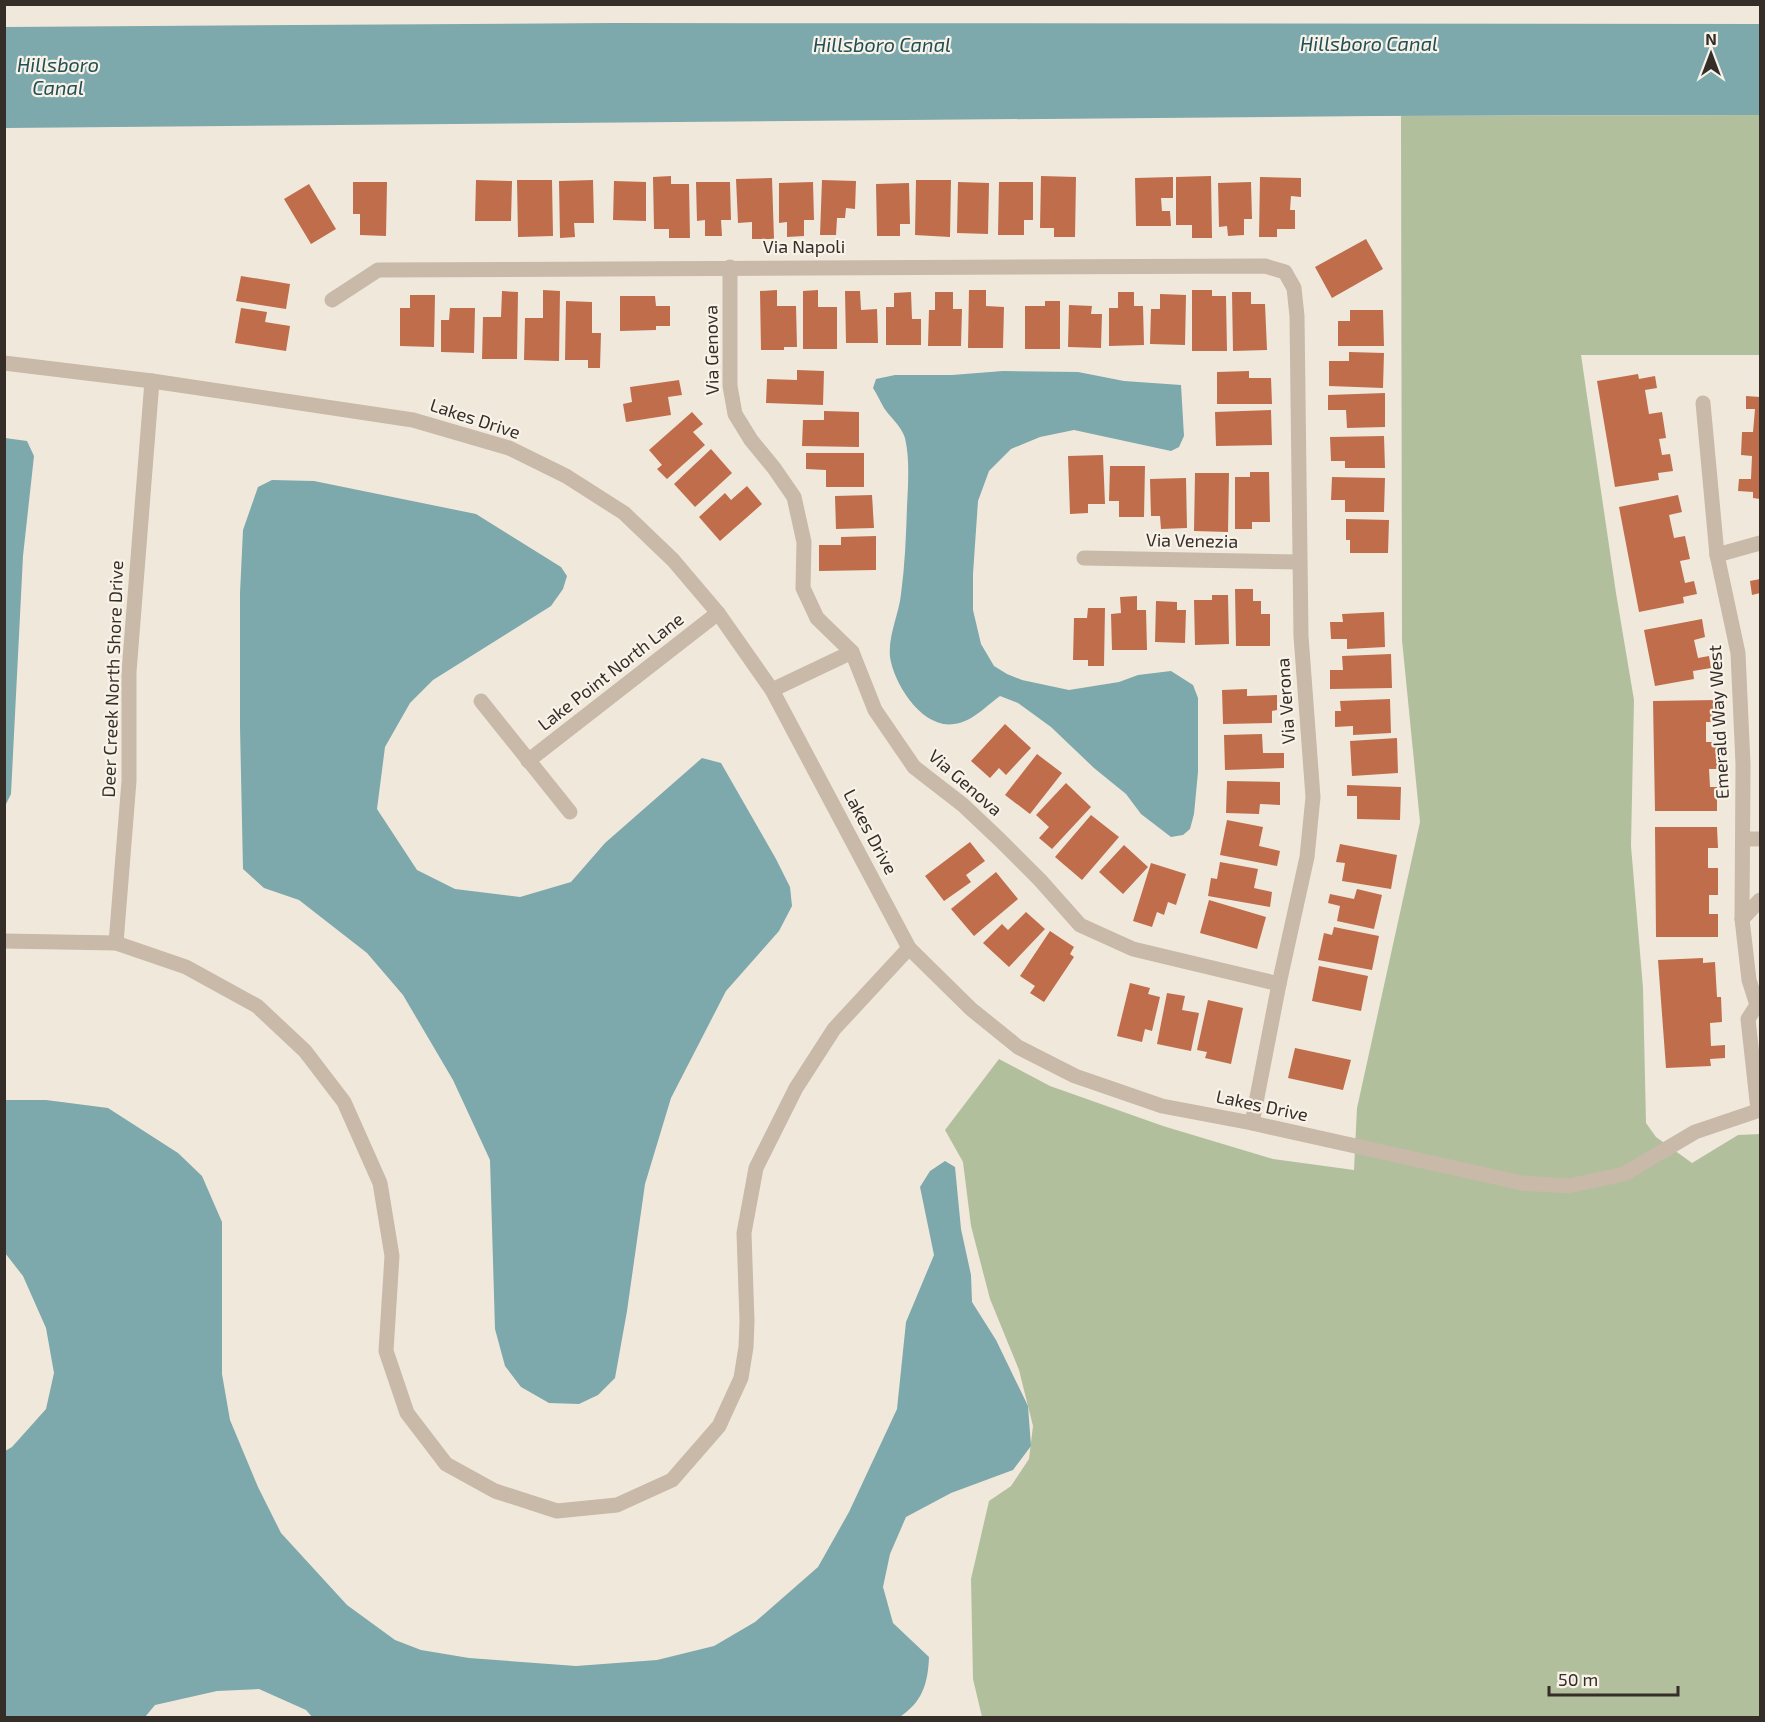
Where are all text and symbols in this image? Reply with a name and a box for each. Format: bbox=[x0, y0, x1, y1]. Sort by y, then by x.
north arrow bbox=[1681, 24, 1741, 84]
text: N bbox=[1705, 29, 1717, 48]
water label: Hillsboro Canal bbox=[1300, 31, 1438, 55]
water label: Hillsboro Canal bbox=[813, 32, 951, 56]
water label: Hillsboro Canal bbox=[17, 52, 99, 99]
street label: Via Napoli bbox=[763, 235, 845, 257]
street label: Via Genova bbox=[699, 305, 723, 395]
street label: Lakes Drive bbox=[427, 393, 523, 443]
street label: Via Venezia bbox=[1146, 528, 1238, 552]
street label: Deer Creek North Shore Drive bbox=[97, 560, 127, 798]
street label: Lake Point North Lane bbox=[533, 607, 688, 735]
street label: Emerald Way West bbox=[1703, 644, 1733, 800]
street label: Via Verona bbox=[1271, 657, 1299, 745]
street label: Via Genova bbox=[924, 744, 1007, 820]
street label: Lakes Drive bbox=[839, 785, 903, 878]
street label: Lakes Drive bbox=[1214, 1085, 1310, 1126]
scale bar bbox=[1549, 1659, 1678, 1697]
text: 50 m bbox=[1558, 1668, 1598, 1690]

